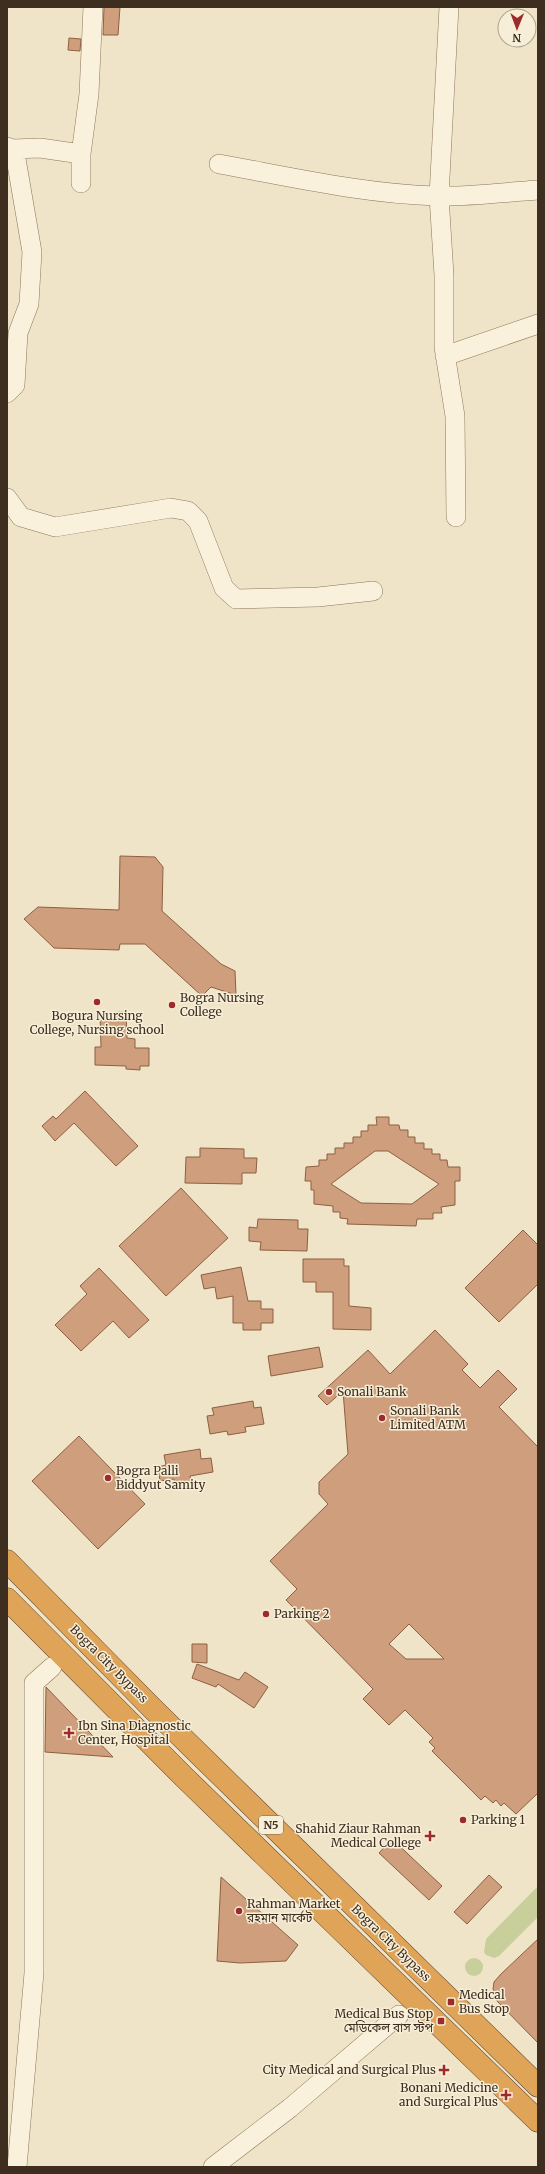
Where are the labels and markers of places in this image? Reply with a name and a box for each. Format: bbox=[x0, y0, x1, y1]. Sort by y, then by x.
place label: Bogra Nursing College bbox=[180, 990, 265, 1019]
marker: Bogura Nursing College, Nursing school bbox=[92, 997, 102, 1007]
marker: Bogra Nursing College bbox=[167, 1000, 177, 1010]
place label: Bogura Nursing College, Nursing school bbox=[30, 1008, 165, 1037]
place label: Sonali Bank bbox=[337, 1384, 407, 1399]
marker: Sonali Bank bbox=[324, 1387, 334, 1397]
place label: Sonali Bank Limited ATM bbox=[390, 1403, 466, 1432]
marker: Sonali Bank Limited ATM bbox=[377, 1413, 387, 1423]
place label: Bogra Palli Biddyut Samity bbox=[116, 1463, 205, 1492]
marker: Bogra Palli Biddyut Samity bbox=[103, 1473, 113, 1483]
place label: Parking 2 bbox=[274, 1606, 330, 1621]
marker: Parking 2 bbox=[261, 1609, 271, 1619]
place label: Ibn Sina Diagnostic Center, Hospital bbox=[78, 1718, 191, 1747]
marker: Ibn Sina Diagnostic Center, Hospital bbox=[63, 1727, 75, 1739]
place label: Parking 1 bbox=[471, 1812, 526, 1827]
marker: Parking 1 bbox=[458, 1815, 468, 1825]
place label: Shahid Ziaur Rahman Medical College bbox=[295, 1821, 421, 1850]
marker: Shahid Ziaur Rahman Medical College bbox=[424, 1830, 436, 1842]
place label: Rahman Market রহমান মার্কেট bbox=[246, 1896, 341, 1925]
marker: Rahman Market রহমান মার্কেট bbox=[234, 1906, 244, 1916]
place label: Medical Bus Stop bbox=[459, 1987, 509, 2016]
marker: Medical Bus Stop bbox=[446, 1997, 456, 2007]
place label: Medical Bus Stop মেডিকেল বাস স্টপ bbox=[334, 2006, 433, 2035]
marker: Medical Bus Stop মেডিকেল বাস স্টপ bbox=[436, 2016, 446, 2026]
place label: City Medical and Surgical Plus bbox=[263, 2062, 436, 2077]
marker: City Medical and Surgical Plus bbox=[439, 2065, 449, 2075]
place label: Bonani Medicine and Surgical Plus bbox=[399, 2080, 498, 2109]
marker: Bonani Medicine and Surgical Plus bbox=[501, 2090, 511, 2100]

